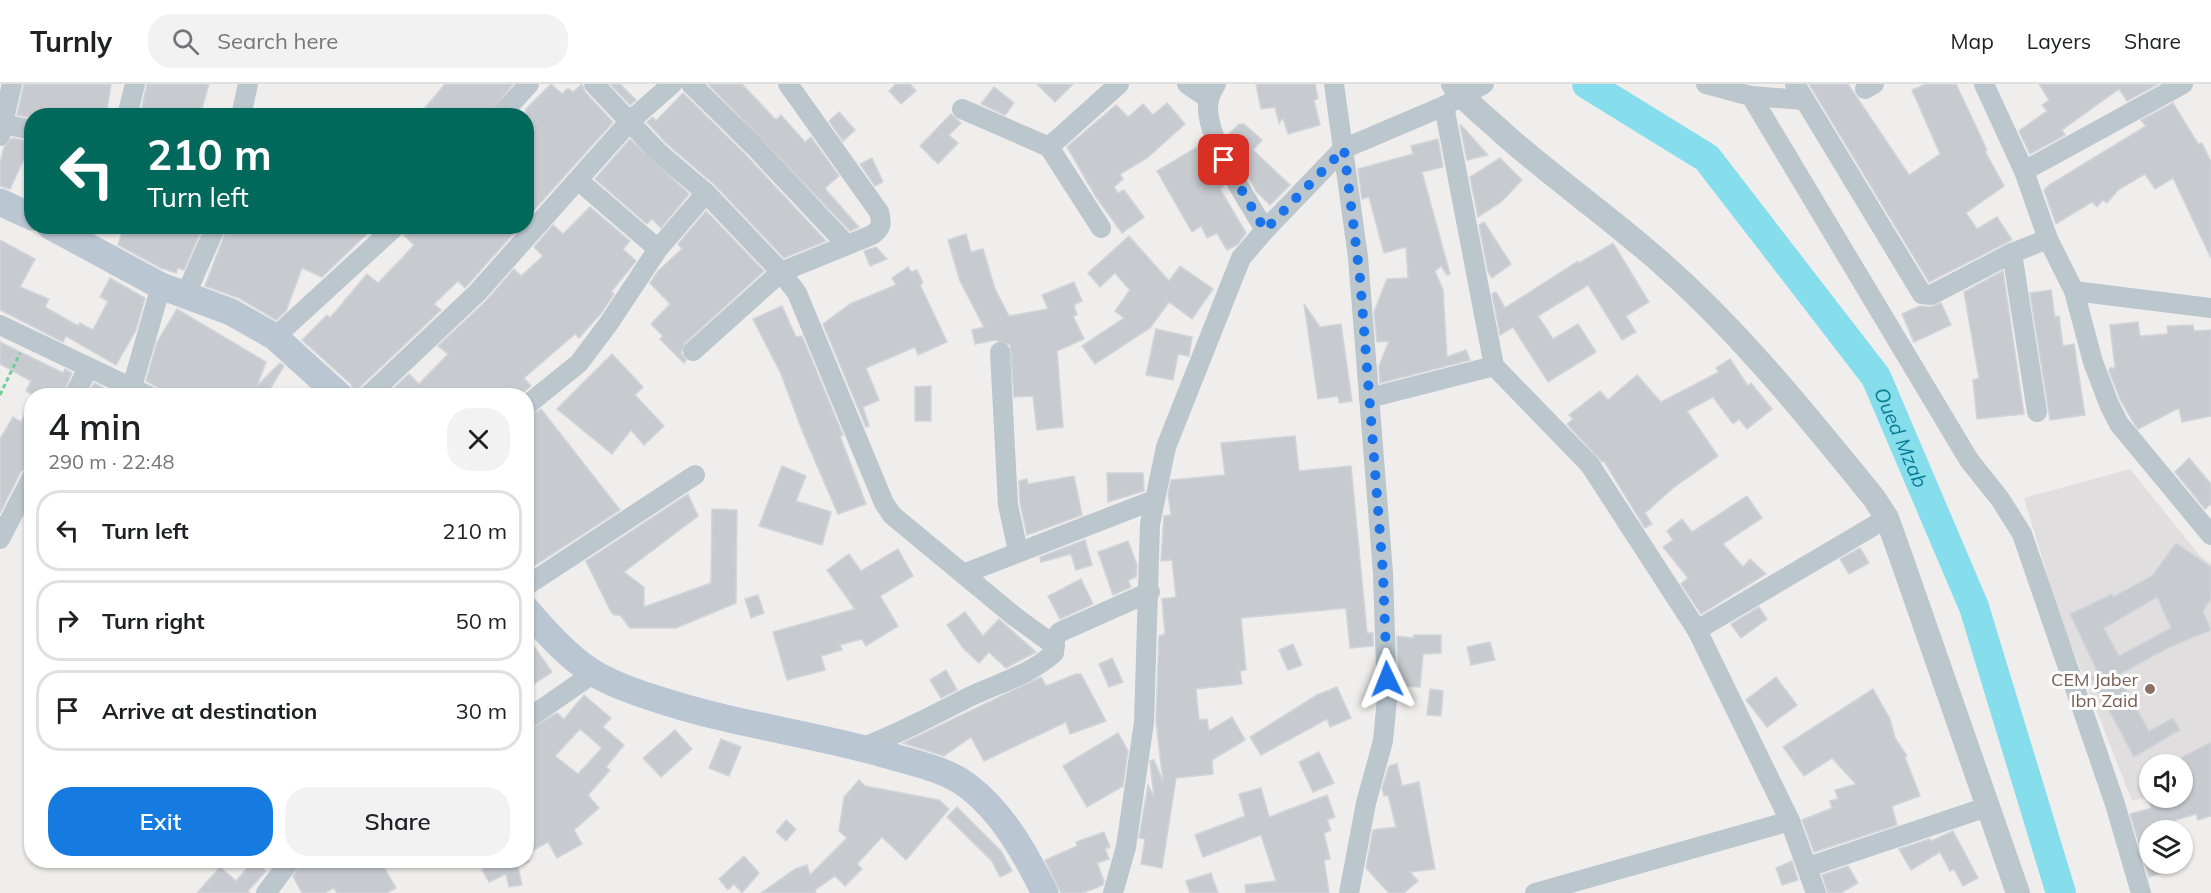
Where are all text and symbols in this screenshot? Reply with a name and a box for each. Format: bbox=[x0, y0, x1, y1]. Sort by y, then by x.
search box bbox=[148, 14, 568, 68]
text: Turnly bbox=[30, 24, 112, 59]
icon: search bbox=[169, 25, 202, 58]
text: Search here bbox=[217, 27, 338, 55]
text: Map bbox=[1951, 28, 1994, 54]
text: Layers bbox=[2027, 28, 2091, 54]
text: Share bbox=[2124, 28, 2181, 54]
text: 210 m bbox=[147, 128, 272, 181]
icon: left bbox=[48, 132, 126, 210]
pin bbox=[1198, 134, 1249, 185]
icon: arrive bbox=[1207, 143, 1240, 176]
text: Turn left bbox=[147, 180, 249, 214]
water label: Oued Mzab bbox=[1869, 383, 1934, 491]
text: 4 min bbox=[48, 404, 142, 449]
button: close bbox=[447, 408, 510, 471]
text: 290 m · 22:48 bbox=[48, 449, 174, 474]
icon: left bbox=[51, 514, 84, 547]
text: Turn left bbox=[102, 517, 189, 545]
text: 210 m bbox=[442, 517, 507, 545]
icon: right bbox=[51, 604, 84, 637]
text: Turn right bbox=[102, 607, 205, 635]
text: 50 m bbox=[456, 607, 507, 635]
position arrow bbox=[1355, 647, 1419, 711]
place label: CEM Jaber Ibn Zaid bbox=[2051, 668, 2138, 712]
marker: CEM Jaber Ibn Zaid bbox=[2143, 682, 2157, 696]
icon: arrive bbox=[51, 694, 84, 727]
text: Arrive at destination bbox=[102, 697, 317, 725]
text: 30 m bbox=[456, 697, 507, 725]
map controls bbox=[2139, 754, 2193, 874]
button: sound bbox=[2139, 754, 2193, 808]
button: Exit bbox=[48, 787, 273, 856]
button: Share bbox=[285, 787, 510, 856]
button: layers bbox=[2139, 820, 2193, 874]

